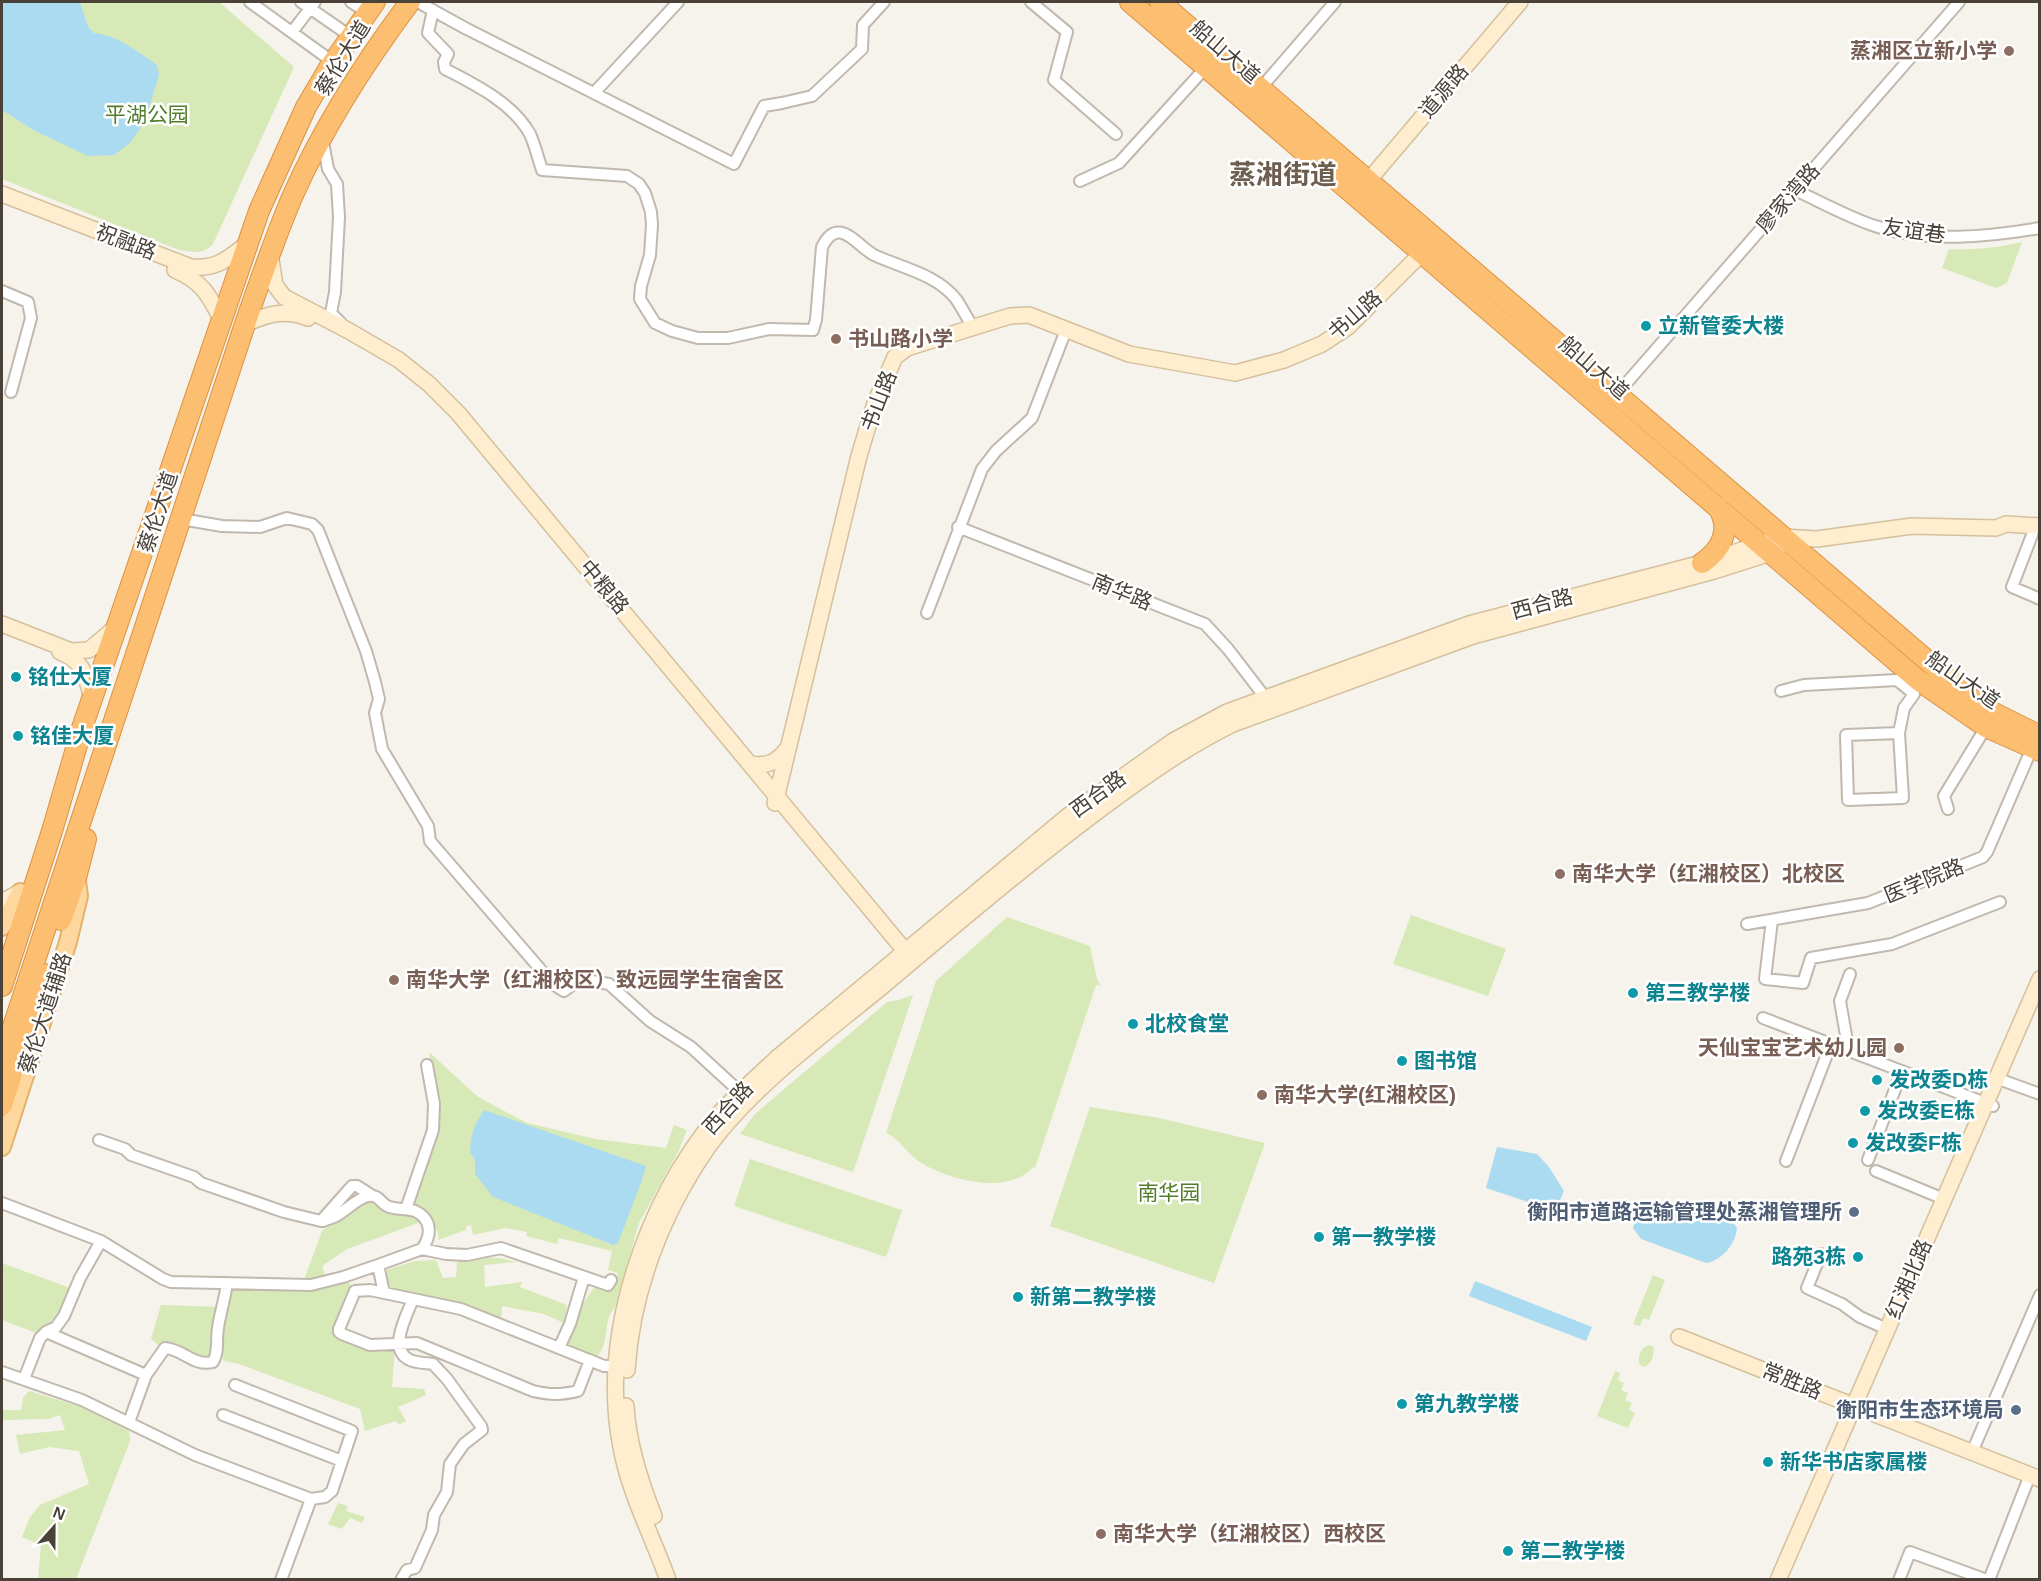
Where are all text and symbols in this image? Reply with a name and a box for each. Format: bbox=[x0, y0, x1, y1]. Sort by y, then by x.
street label: 船山大道 bbox=[1186, 15, 1265, 88]
street label: 蔡伦大道 bbox=[311, 16, 375, 99]
place label: 蒸湘区立新小学 bbox=[1850, 39, 1997, 62]
marker: 蒸湘区立新小学 bbox=[2002, 44, 2016, 58]
street label: 道源路 bbox=[1415, 59, 1473, 122]
park label: 平湖公园 bbox=[105, 103, 189, 126]
street label: 廖家湾路 bbox=[1751, 158, 1824, 237]
district label: 蒸湘街道 bbox=[1229, 160, 1337, 190]
street label: 友谊巷 bbox=[1881, 215, 1947, 246]
street label: 祝融路 bbox=[93, 220, 160, 264]
street label: 书山路 bbox=[1323, 285, 1386, 344]
place label: 立新管委大楼 bbox=[1658, 314, 1784, 337]
marker: 立新管委大楼 bbox=[1639, 319, 1653, 333]
place label: 书山路小学 bbox=[848, 327, 953, 350]
street label: 船山大道 bbox=[1555, 331, 1634, 404]
marker: 书山路小学 bbox=[829, 332, 843, 346]
street label: 书山路 bbox=[857, 367, 901, 434]
street label: 蔡伦大道 bbox=[134, 468, 181, 555]
street label: 中粮路 bbox=[575, 555, 633, 618]
street label: 南华路 bbox=[1089, 569, 1156, 614]
street label: 西合路 bbox=[1508, 584, 1575, 623]
street label: 船山大道 bbox=[1922, 646, 2004, 713]
place label: 铭仕大厦 bbox=[28, 665, 112, 688]
marker: 铭仕大厦 bbox=[9, 670, 23, 684]
place label: 铭佳大厦 bbox=[30, 724, 114, 747]
marker: 铭佳大厦 bbox=[11, 729, 25, 743]
street label: 西合路 bbox=[1065, 766, 1130, 821]
street label: 医学院路 bbox=[1881, 854, 1967, 907]
place label: 南华大学（红湘校区）北校区 bbox=[1572, 862, 1845, 885]
marker: 南华大学（红湘校区）北校区 bbox=[1553, 867, 1567, 881]
street label: 蔡伦大道辅路 bbox=[14, 949, 75, 1076]
place label: 南华大学（红湘校区）致远园学生宿舍区 bbox=[406, 968, 784, 991]
marker: 南华大学（红湘校区）致远园学生宿舍区 bbox=[387, 973, 401, 987]
place label: 第三教学楼 bbox=[1645, 981, 1750, 1004]
marker: 第三教学楼 bbox=[1626, 986, 1640, 1000]
place label: 北校食堂 bbox=[1145, 1012, 1229, 1035]
marker: 北校食堂 bbox=[1126, 1017, 1140, 1031]
place label: 天仙宝宝艺术幼儿园 bbox=[1698, 1036, 1887, 1059]
marker: 天仙宝宝艺术幼儿园 bbox=[1892, 1041, 1906, 1055]
place label: 图书馆 bbox=[1414, 1049, 1477, 1072]
marker: 图书馆 bbox=[1395, 1054, 1409, 1068]
place label: 发改委D栋 bbox=[1889, 1068, 1988, 1091]
marker: 发改委D栋 bbox=[1870, 1073, 1884, 1087]
street label: 西合路 bbox=[698, 1077, 757, 1139]
place label: 南华大学(红湘校区) bbox=[1274, 1083, 1456, 1106]
marker: 南华大学(红湘校区) bbox=[1255, 1088, 1269, 1102]
place label: 发改委E栋 bbox=[1877, 1099, 1975, 1122]
marker: 发改委E栋 bbox=[1858, 1104, 1872, 1118]
place label: 发改委F栋 bbox=[1865, 1131, 1962, 1154]
marker: 发改委F栋 bbox=[1846, 1136, 1860, 1150]
park label: 南华园 bbox=[1138, 1181, 1201, 1204]
place label: 衡阳市道路运输管理处蒸湘管理所 bbox=[1527, 1200, 1842, 1223]
marker: 衡阳市道路运输管理处蒸湘管理所 bbox=[1847, 1205, 1861, 1219]
place label: 第一教学楼 bbox=[1331, 1225, 1436, 1248]
marker: 第一教学楼 bbox=[1312, 1230, 1326, 1244]
street label: 红湘北路 bbox=[1882, 1236, 1936, 1322]
place label: 路苑3栋 bbox=[1771, 1245, 1846, 1268]
marker: 路苑3栋 bbox=[1851, 1250, 1865, 1264]
place label: 新第二教学楼 bbox=[1030, 1285, 1156, 1308]
marker: 新第二教学楼 bbox=[1011, 1290, 1025, 1304]
street label: 常胜路 bbox=[1759, 1358, 1826, 1403]
place label: 第九教学楼 bbox=[1414, 1392, 1519, 1415]
marker: 第九教学楼 bbox=[1395, 1397, 1409, 1411]
place label: 衡阳市生态环境局 bbox=[1836, 1398, 2004, 1421]
marker: 衡阳市生态环境局 bbox=[2009, 1403, 2023, 1417]
place label: 新华书店家属楼 bbox=[1780, 1450, 1927, 1473]
marker: 新华书店家属楼 bbox=[1761, 1455, 1775, 1469]
north arrow bbox=[24, 1497, 84, 1557]
text: N bbox=[51, 1503, 68, 1523]
place label: 南华大学（红湘校区）西校区 bbox=[1113, 1522, 1386, 1545]
marker: 南华大学（红湘校区）西校区 bbox=[1094, 1527, 1108, 1541]
place label: 第二教学楼 bbox=[1520, 1539, 1625, 1562]
marker: 第二教学楼 bbox=[1501, 1544, 1515, 1558]

